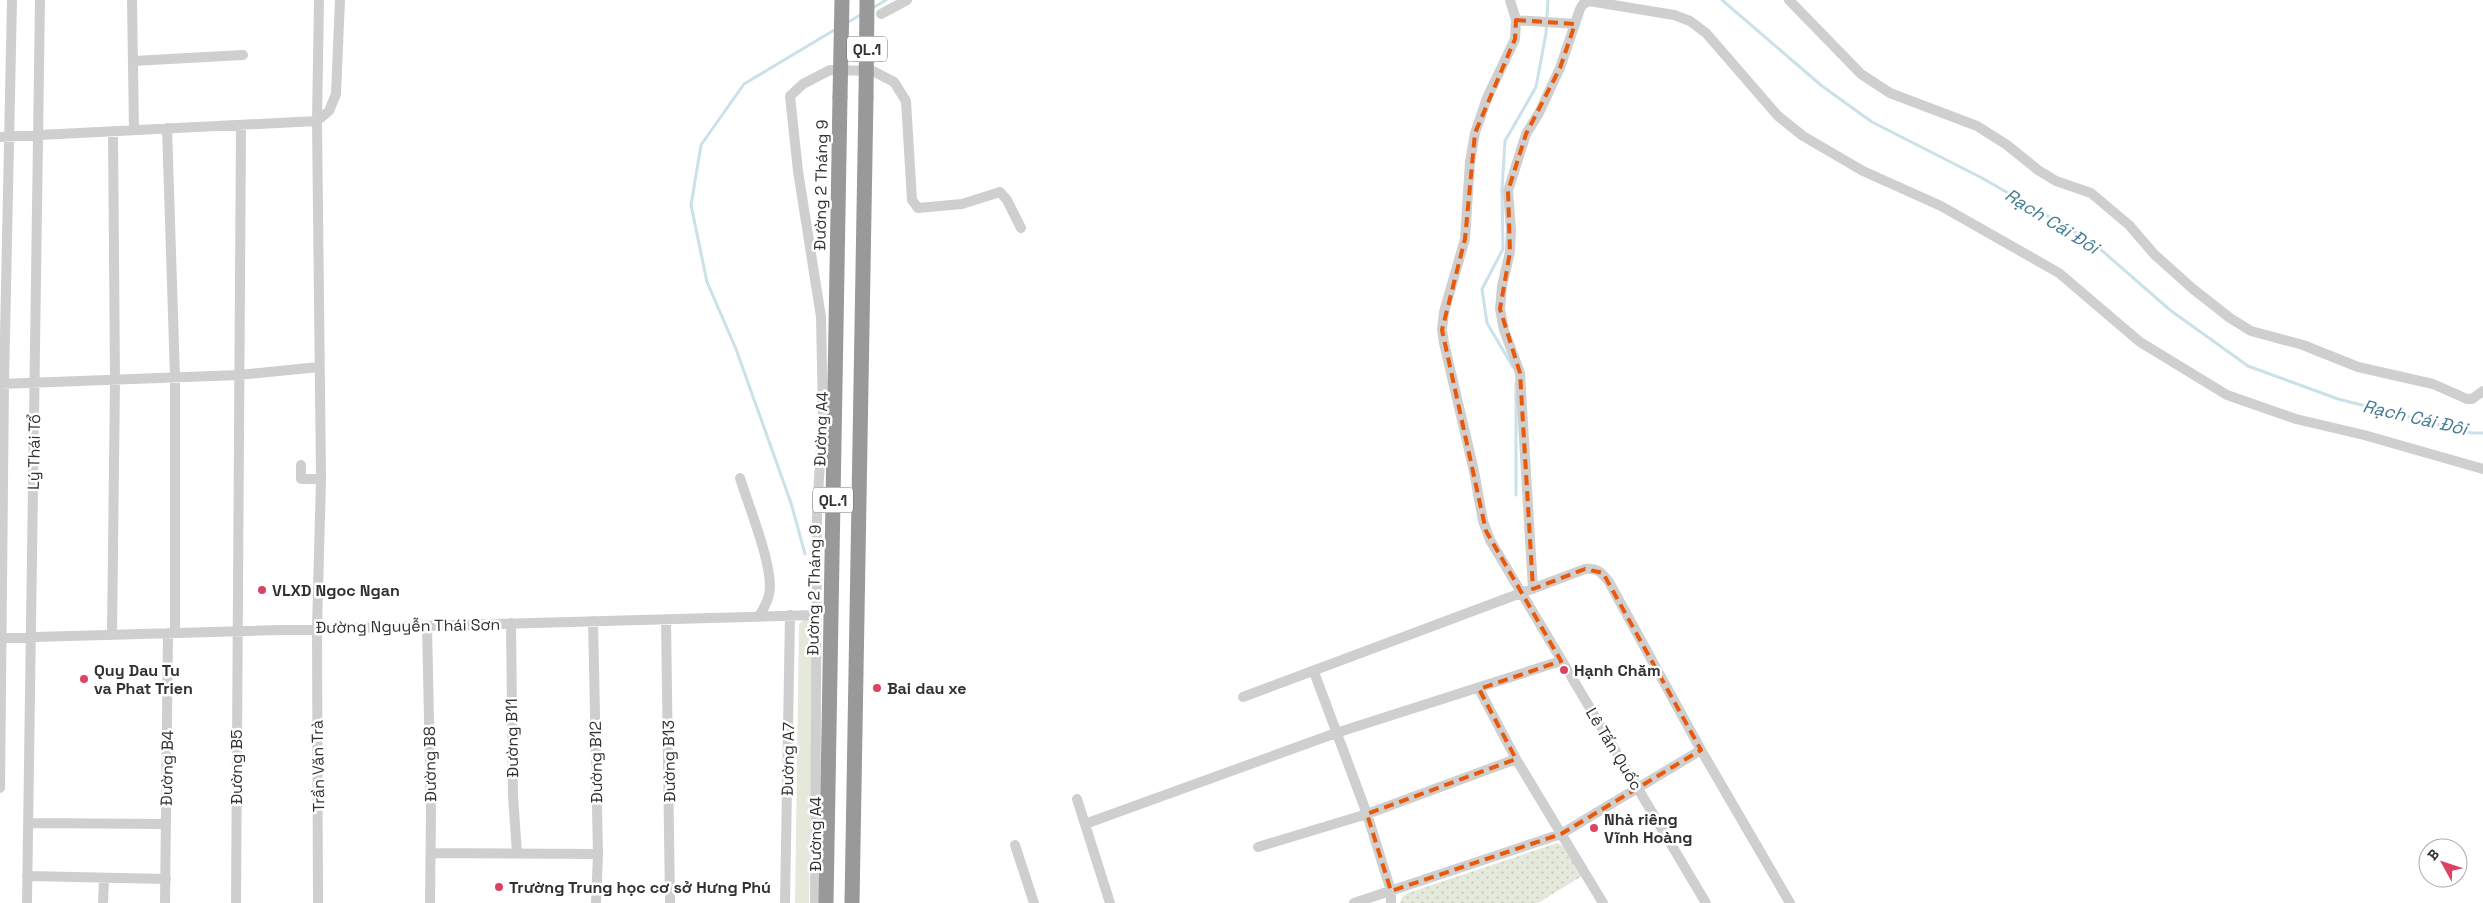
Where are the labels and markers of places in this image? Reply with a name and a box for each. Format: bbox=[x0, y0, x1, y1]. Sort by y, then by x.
place label: VLXD Ngoc Ngan bbox=[272, 580, 400, 601]
marker: VLXD Ngoc Ngan bbox=[256, 584, 268, 596]
place label: Quy Dau Tu va Phat Trien bbox=[94, 660, 193, 699]
place label: Hạnh Chăm bbox=[1574, 660, 1661, 681]
marker: Hạnh Chăm bbox=[1558, 664, 1570, 676]
marker: Quy Dau Tu va Phat Trien bbox=[78, 673, 90, 685]
place label: Bai dau xe bbox=[887, 678, 967, 699]
marker: Bai dau xe bbox=[871, 682, 883, 694]
place label: Nhà riêng Vĩnh Hoàng bbox=[1604, 809, 1693, 848]
marker: Nhà riêng Vĩnh Hoàng bbox=[1588, 822, 1600, 834]
place label: Trường Trung học cơ sở Hưng Phú bbox=[509, 877, 771, 898]
marker: Trường Trung học cơ sở Hưng Phú bbox=[493, 881, 505, 893]

